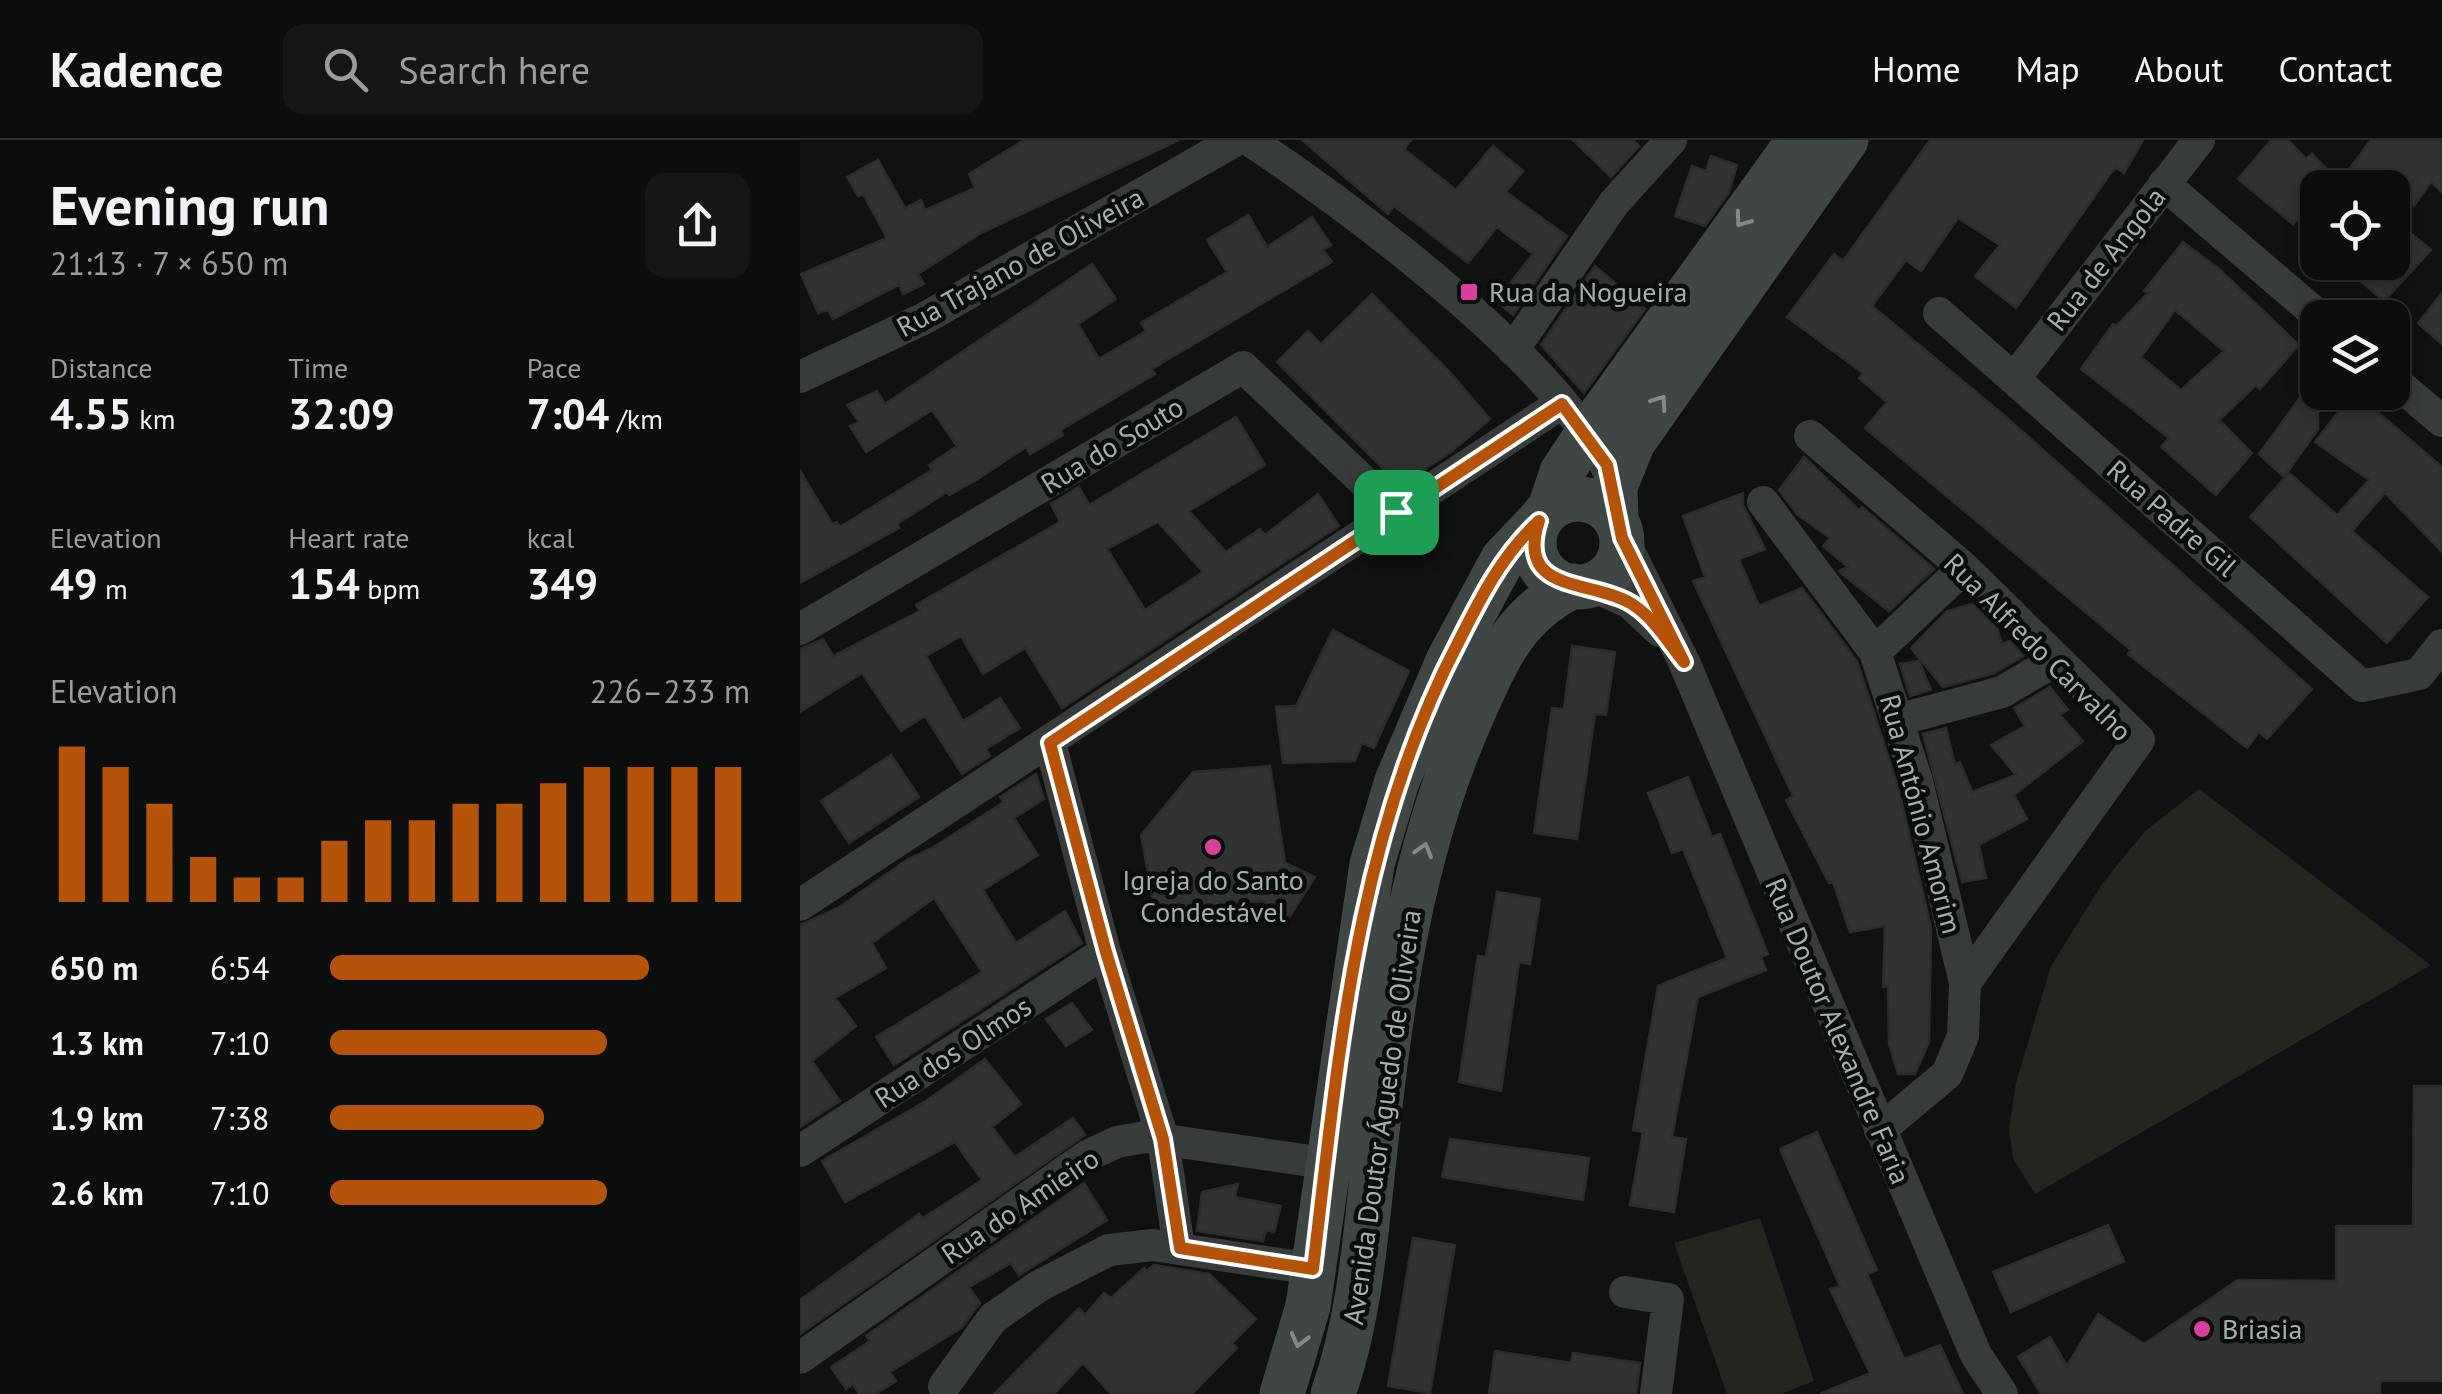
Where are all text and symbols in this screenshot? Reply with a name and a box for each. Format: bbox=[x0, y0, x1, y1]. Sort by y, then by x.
search box bbox=[283, 24, 983, 114]
text: Kadence bbox=[50, 38, 223, 100]
icon: search bbox=[318, 42, 373, 97]
text: Search here bbox=[398, 45, 590, 94]
text: Home bbox=[1872, 46, 1961, 92]
text: Map bbox=[2016, 46, 2080, 92]
text: About bbox=[2135, 46, 2223, 92]
text: Contact bbox=[2278, 46, 2392, 92]
text: Evening run bbox=[50, 169, 330, 240]
map controls bbox=[2300, 170, 2410, 410]
button: locate bbox=[2300, 170, 2410, 280]
button: share bbox=[645, 173, 750, 278]
street label: Rua Trajano de Oliveira bbox=[890, 178, 1150, 345]
street label: Rua de Angola bbox=[2038, 179, 2173, 338]
one-way arrow bbox=[1736, 208, 1754, 227]
text: 21:13 · 7 × 650 m bbox=[50, 242, 288, 284]
place label: Rua da Nogueira bbox=[1489, 273, 1687, 310]
marker: Rua da Nogueira bbox=[1458, 281, 1480, 303]
button: layers bbox=[2300, 300, 2410, 410]
text: Distance bbox=[50, 349, 153, 386]
text: Time bbox=[288, 349, 348, 386]
text: Pace bbox=[527, 349, 581, 386]
text: 4.55 bbox=[50, 386, 132, 441]
text: 32:09 bbox=[288, 386, 395, 441]
text: 7:04 bbox=[527, 386, 609, 441]
street label: Rua do Souto bbox=[1034, 388, 1190, 502]
one-way arrow bbox=[1648, 395, 1666, 413]
text: km bbox=[132, 400, 175, 437]
text: /km bbox=[609, 400, 663, 437]
street label: Rua Padre Gil bbox=[2100, 451, 2245, 584]
pin bbox=[1354, 470, 1439, 555]
icon: arrive bbox=[1369, 485, 1424, 540]
text: Elevation bbox=[50, 519, 162, 556]
text: Heart rate bbox=[288, 519, 409, 556]
text: kcal bbox=[527, 519, 574, 556]
street label: Rua Alfredo Carvalho bbox=[1936, 545, 2140, 749]
text: 49 bbox=[50, 556, 98, 611]
text: 154 bbox=[288, 556, 360, 611]
text: 349 bbox=[527, 556, 598, 611]
text: m bbox=[98, 570, 128, 607]
text: bpm bbox=[360, 570, 420, 607]
text: Elevation bbox=[50, 670, 177, 712]
text: 226–233 m bbox=[590, 670, 750, 712]
street label: Rua António Amorim bbox=[1872, 690, 1971, 938]
marker: Igreja do Santo Condestável bbox=[1202, 836, 1224, 858]
one-way arrow bbox=[1412, 842, 1433, 860]
place label: Igreja do Santo Condestável bbox=[1122, 861, 1304, 930]
street label: Rua Doutor Alexandre Faria bbox=[1757, 872, 1920, 1189]
street label: Avenida Doutor Águedo de Oliveira bbox=[1334, 907, 1429, 1327]
text: 650 m bbox=[50, 947, 138, 989]
text: 6:54 bbox=[210, 947, 269, 989]
street label: Rua dos Olmos bbox=[868, 987, 1038, 1116]
text: 1.3 km bbox=[50, 1022, 144, 1064]
text: 7:10 bbox=[210, 1022, 269, 1064]
text: 1.9 km bbox=[50, 1097, 144, 1139]
text: 7:38 bbox=[210, 1097, 269, 1139]
street label: Rua do Amieiro bbox=[934, 1139, 1106, 1272]
text: 2.6 km bbox=[50, 1172, 144, 1214]
text: 7:10 bbox=[210, 1172, 269, 1214]
place label: Briasia bbox=[2222, 1310, 2302, 1347]
marker: Briasia bbox=[2191, 1318, 2213, 1340]
one-way arrow bbox=[1290, 1331, 1311, 1348]

